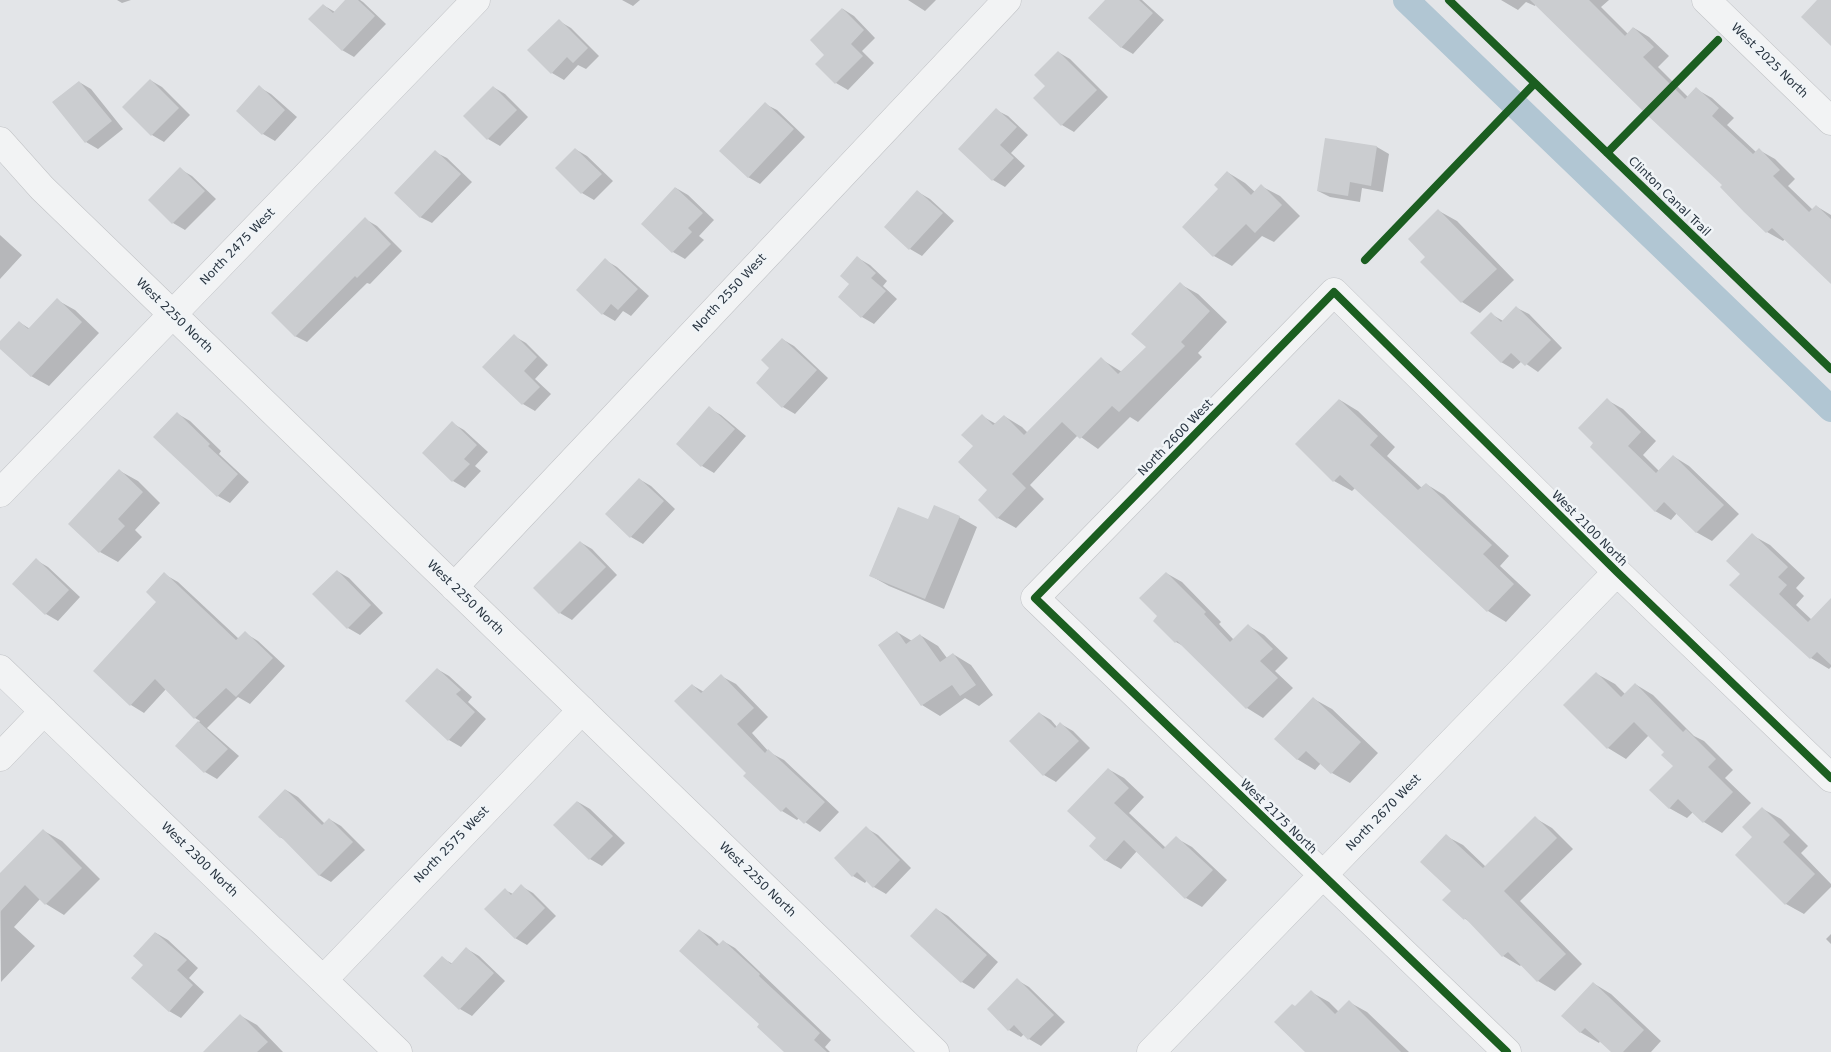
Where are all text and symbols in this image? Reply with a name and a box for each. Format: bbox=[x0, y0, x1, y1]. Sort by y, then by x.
street label: West 2025 North bbox=[1728, 21, 1810, 101]
street label: Clinton Canal Trail bbox=[1625, 154, 1713, 240]
street label: North 2475 West bbox=[198, 206, 278, 288]
street label: North 2550 West bbox=[690, 251, 770, 335]
street label: West 2250 North bbox=[133, 276, 215, 356]
street label: North 2600 West bbox=[1136, 397, 1216, 479]
street label: West 2100 North bbox=[1548, 488, 1630, 570]
street label: West 2250 North bbox=[424, 558, 506, 638]
street label: North 2670 West bbox=[1344, 772, 1424, 854]
street label: West 2175 North bbox=[1237, 777, 1319, 857]
street label: North 2575 West bbox=[412, 804, 492, 886]
street label: West 2300 North bbox=[158, 820, 240, 900]
street label: West 2250 North bbox=[716, 840, 798, 920]

